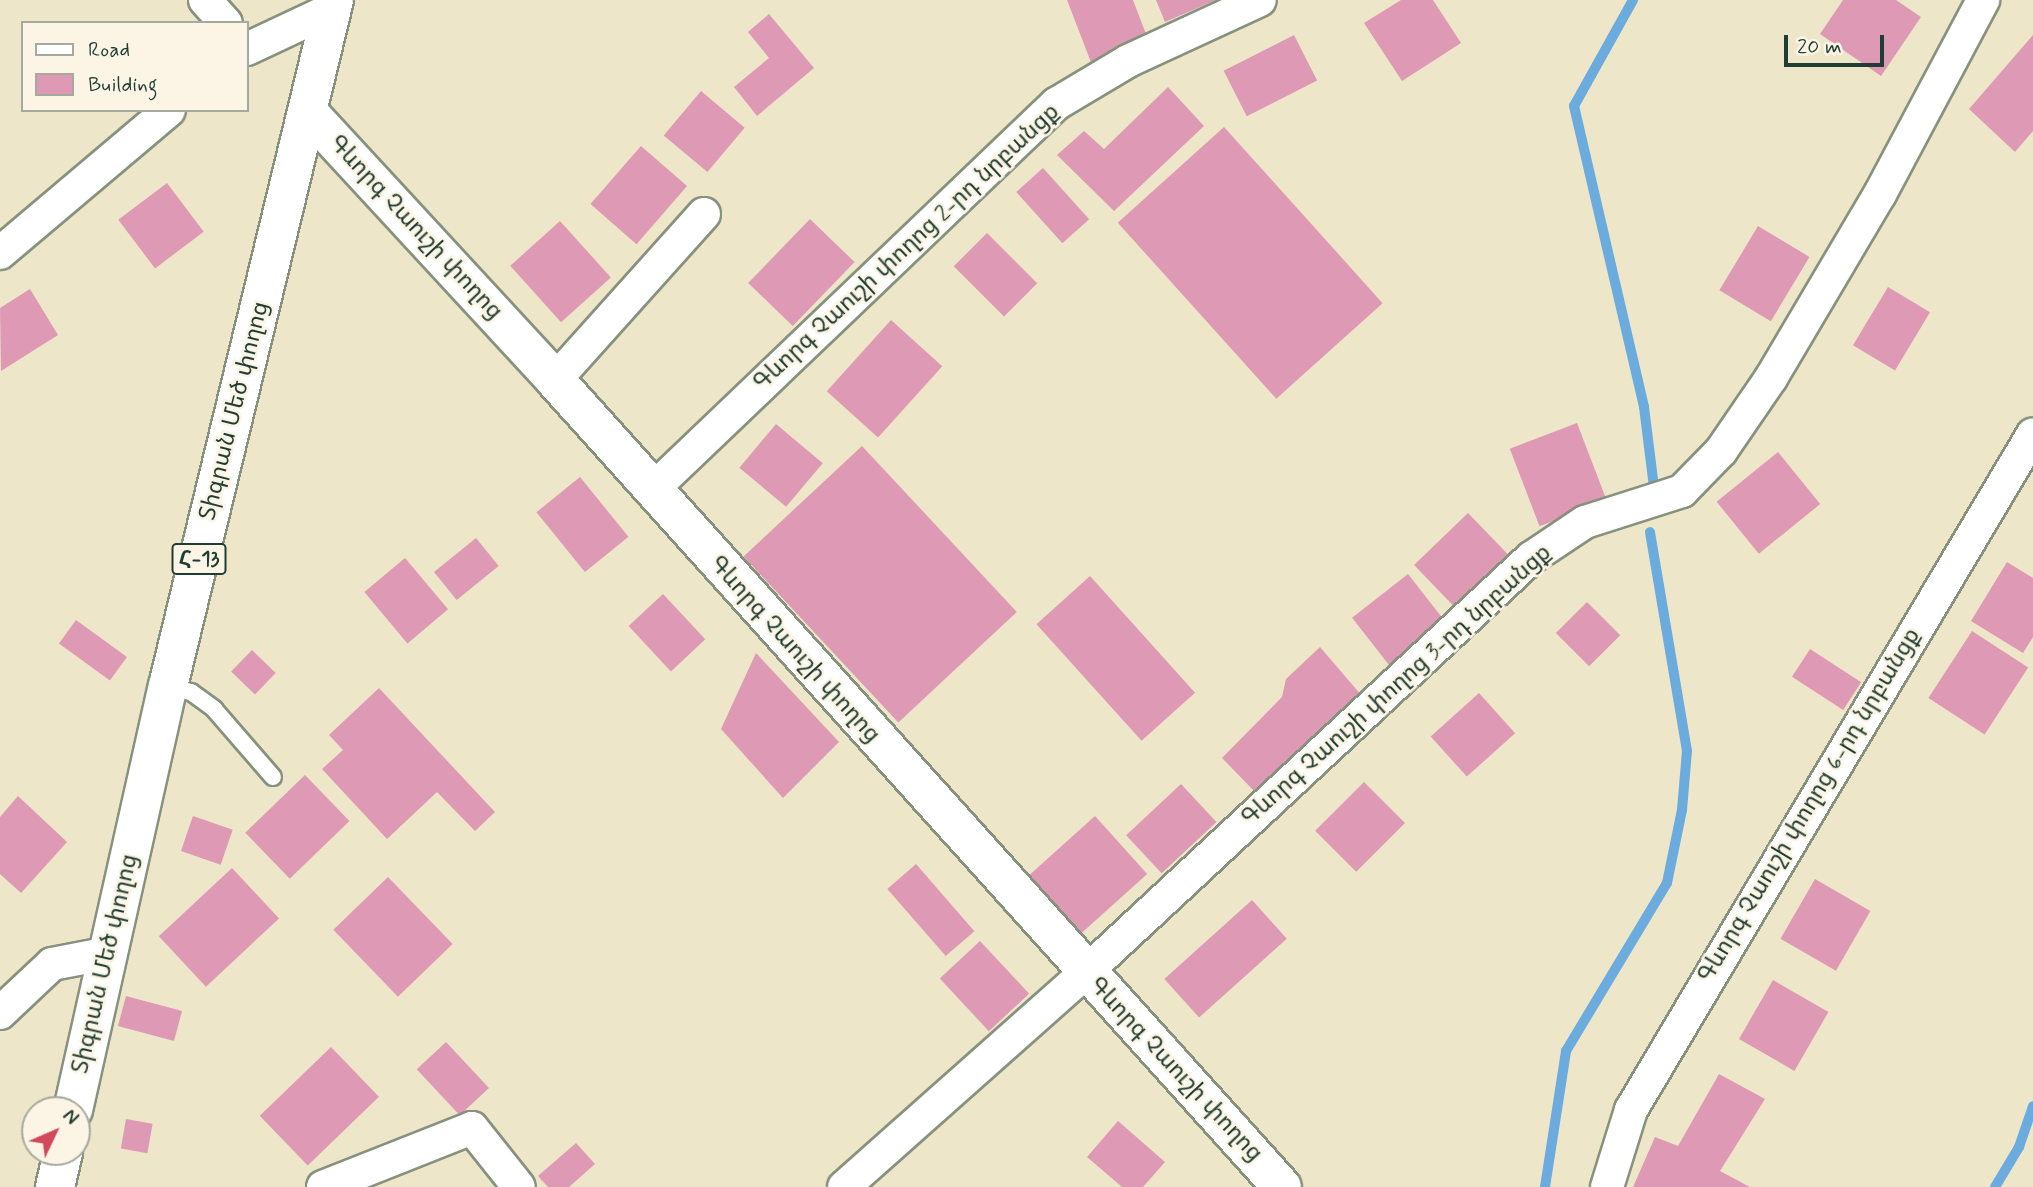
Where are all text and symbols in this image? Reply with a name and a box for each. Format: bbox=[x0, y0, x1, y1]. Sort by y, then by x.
legend bbox=[21, 21, 248, 112]
scale bar bbox=[1788, 21, 1888, 65]
text: 20 m bbox=[1797, 33, 1842, 61]
text: Road bbox=[88, 36, 130, 64]
text: Building bbox=[88, 71, 158, 99]
street label: Գևորգ Չաուշի փողոց 2-րդ նրբանցք bbox=[748, 99, 1066, 397]
street label: Գևորգ Չաուշի փողոց bbox=[322, 130, 508, 326]
street label: Տիգրան Մեծ փողոց bbox=[194, 299, 276, 523]
street label: Գևորգ Չաուշի փողոց 3-րդ նրբանցք bbox=[1237, 540, 1557, 832]
road number: Հ-13 bbox=[171, 542, 227, 576]
street label: Գևորգ Չաուշի փողոց bbox=[703, 551, 885, 749]
street label: Գևորգ Չաուշի փողոց 6-րդ նրբանցք bbox=[1693, 624, 1927, 988]
street label: Տիգրան Մեծ փողոց bbox=[67, 852, 145, 1076]
street label: Գևորգ Չաուշի փողոց bbox=[1082, 972, 1268, 1168]
north arrow bbox=[21, 1096, 91, 1166]
text: N bbox=[57, 1104, 83, 1131]

